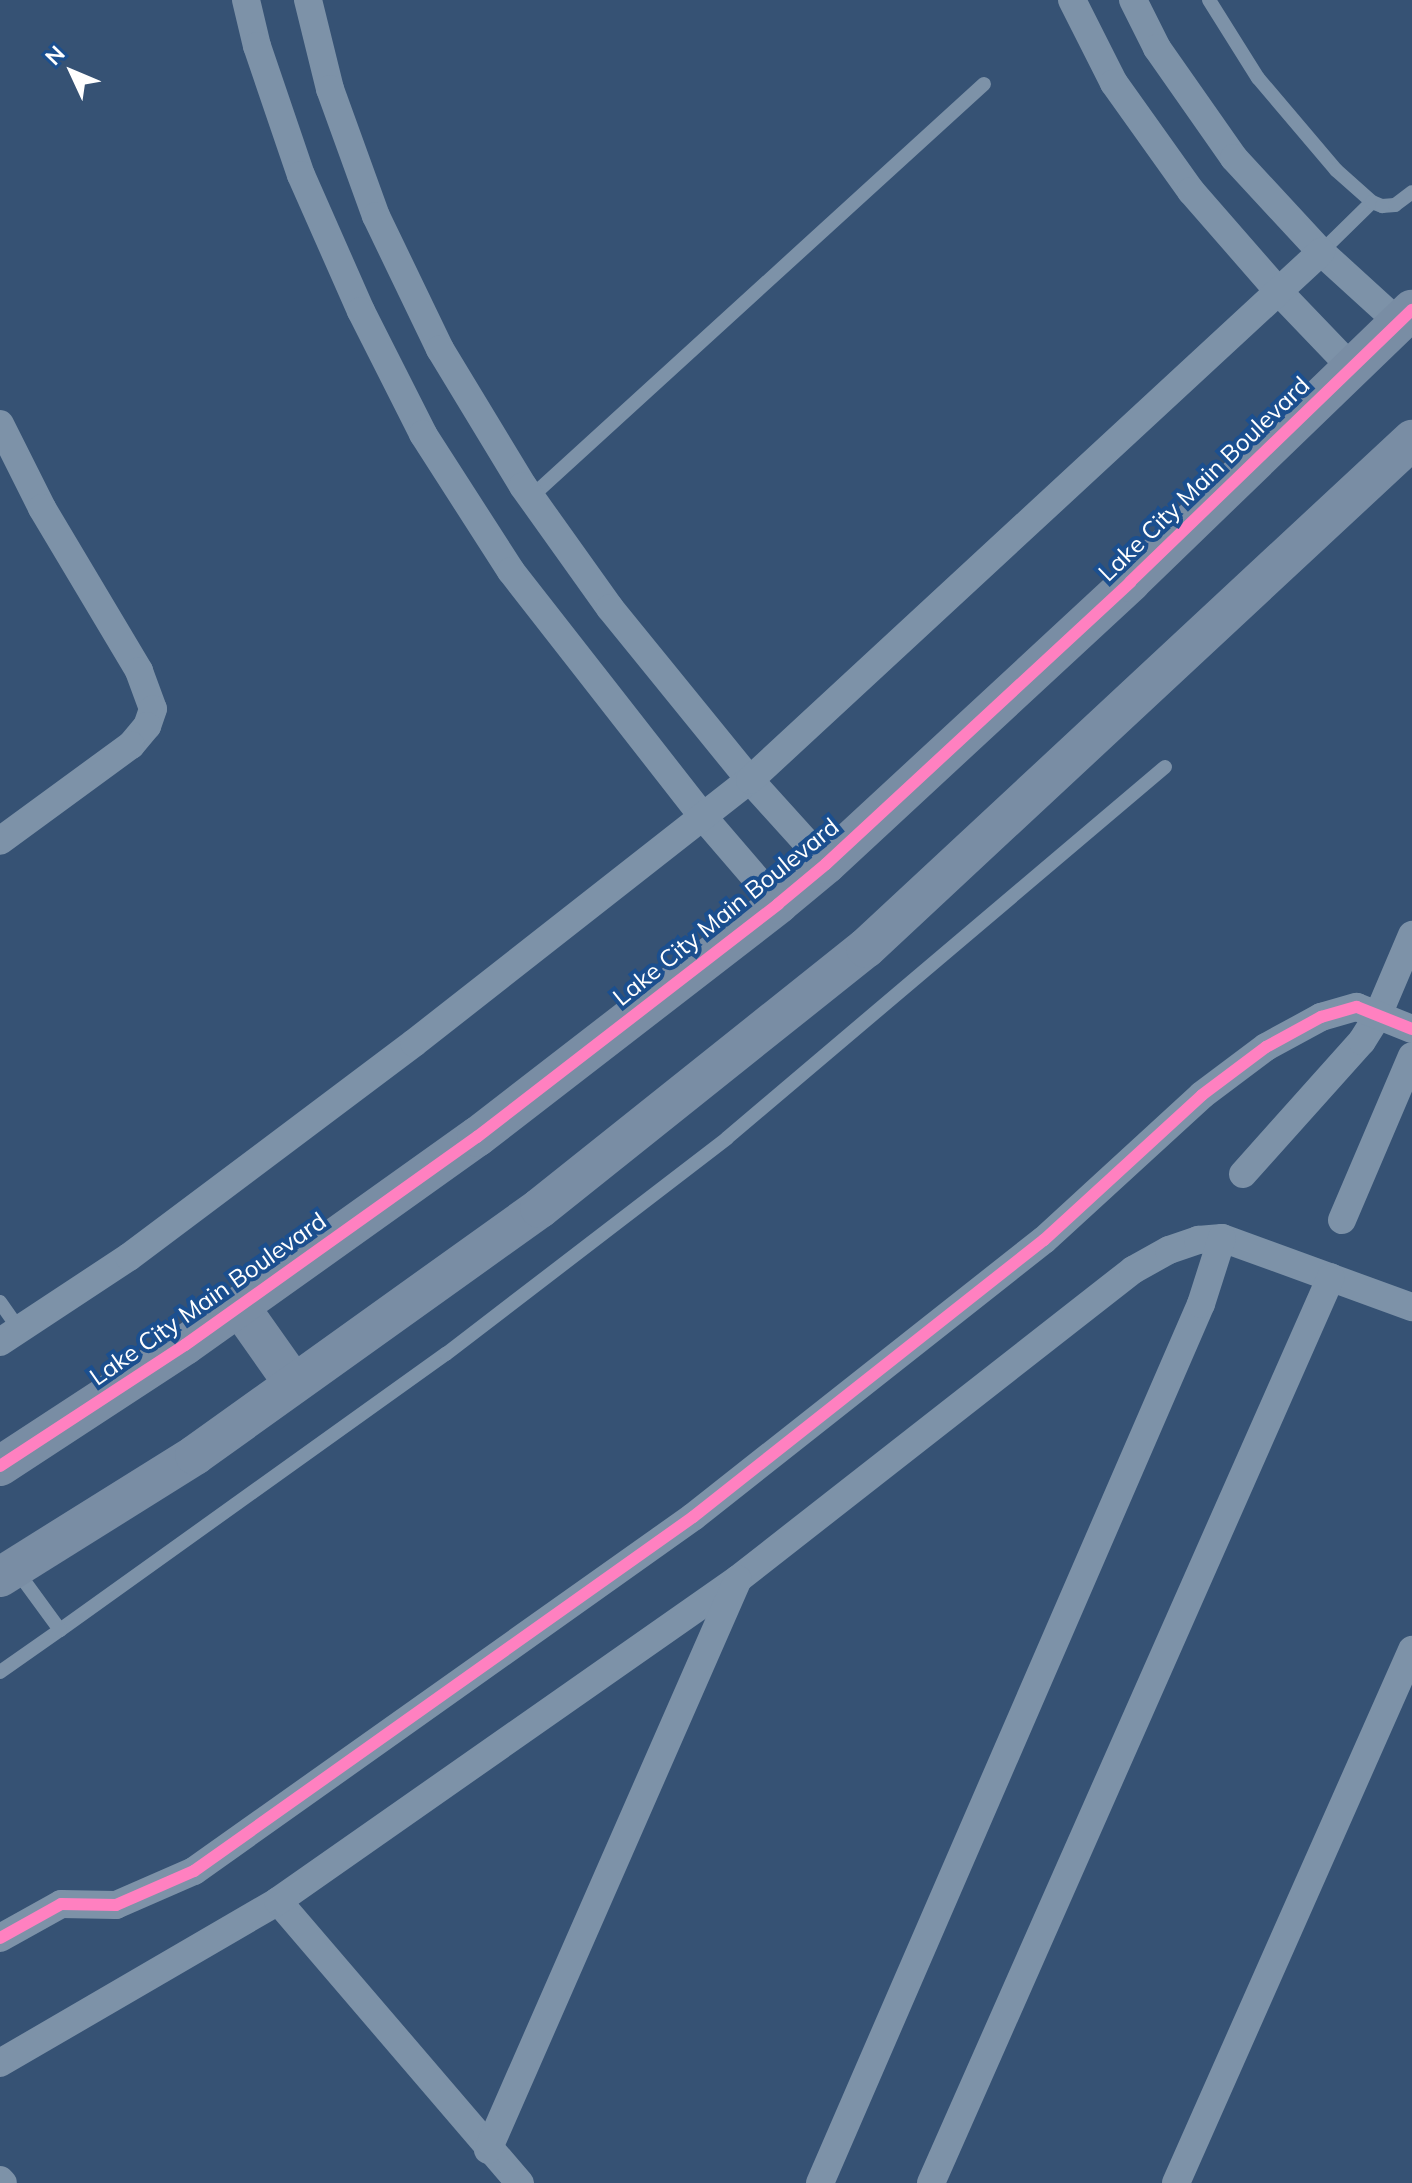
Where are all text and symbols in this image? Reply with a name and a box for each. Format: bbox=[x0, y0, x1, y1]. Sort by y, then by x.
north arrow bbox=[32, 32, 112, 112]
text: N bbox=[39, 40, 71, 71]
street label: Lake City Main Boulevard bbox=[1093, 371, 1315, 587]
street label: Lake City Main Boulevard bbox=[607, 812, 845, 1012]
street label: Lake City Main Boulevard bbox=[84, 1206, 332, 1392]

